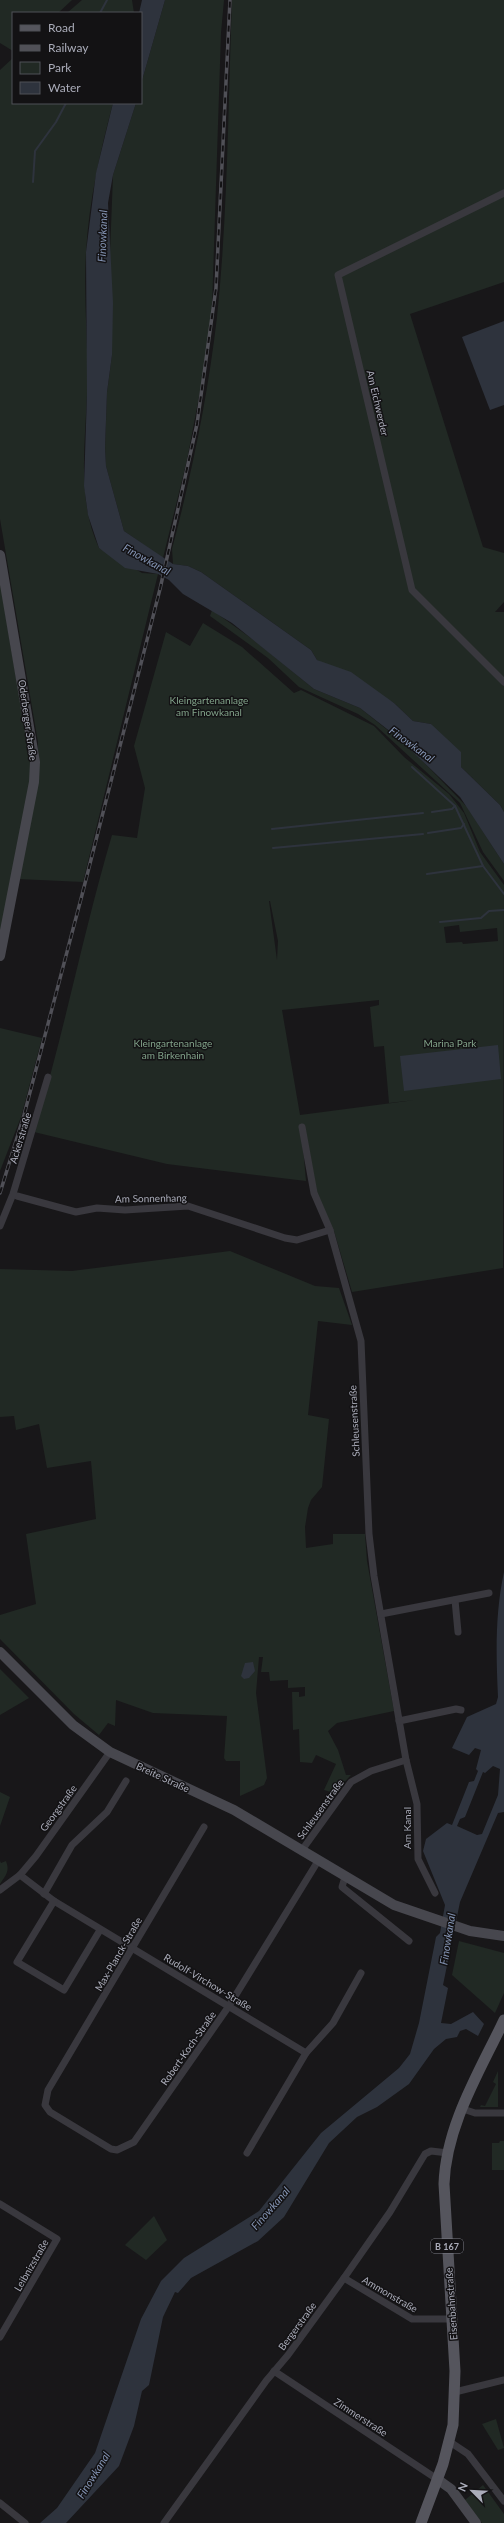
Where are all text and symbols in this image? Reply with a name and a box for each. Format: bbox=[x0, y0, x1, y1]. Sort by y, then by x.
legend bbox=[12, 12, 142, 104]
text: Road bbox=[48, 20, 75, 35]
text: Railway bbox=[48, 40, 89, 55]
text: Park bbox=[48, 60, 72, 75]
text: Water bbox=[48, 80, 81, 95]
water label: Finowkanal bbox=[95, 209, 109, 262]
street label: Am Eichwerder bbox=[365, 369, 391, 437]
water label: Finowkanal bbox=[121, 541, 173, 578]
street label: Oderberger Straße bbox=[16, 679, 40, 761]
park label: Kleingartenanlage am Finowkanal bbox=[170, 694, 248, 718]
water label: Finowkanal bbox=[387, 723, 437, 765]
park label: Kleingartenanlage am Birkenhain bbox=[134, 1037, 212, 1061]
park label: Marina Park bbox=[424, 1037, 477, 1049]
street label: Ackerstraße bbox=[7, 1111, 33, 1165]
street label: Am Sonnenhang bbox=[115, 1191, 187, 1205]
street label: Schleusenstraße bbox=[346, 1385, 362, 1457]
street label: Breite Straße bbox=[135, 1759, 191, 1795]
street label: Schleusenstraße bbox=[294, 1776, 346, 1842]
street label: Georgstraße bbox=[37, 1782, 79, 1834]
street label: Am Kanal bbox=[401, 1807, 413, 1849]
water label: Finowkanal bbox=[436, 1912, 458, 1966]
street label: Max-Planck-Straße bbox=[92, 1915, 144, 1993]
street label: Rudolf-Virchow-Straße bbox=[162, 1951, 254, 2013]
street label: Robert-Koch-Straße bbox=[158, 2009, 218, 2087]
water label: Finowkanal bbox=[248, 2184, 292, 2232]
street label: Leibnizstraße bbox=[11, 2237, 51, 2293]
road number: B 167 bbox=[431, 2239, 463, 2253]
street label: Eisenbahnstraße bbox=[442, 2267, 460, 2341]
street label: Ammonstraße bbox=[360, 2273, 420, 2315]
street label: Bergerstraße bbox=[275, 2300, 319, 2352]
street label: Zimmerstraße bbox=[332, 2395, 390, 2439]
water label: Finowkanal bbox=[74, 2449, 113, 2501]
north arrow bbox=[452, 2471, 492, 2511]
text: N bbox=[455, 2480, 470, 2493]

